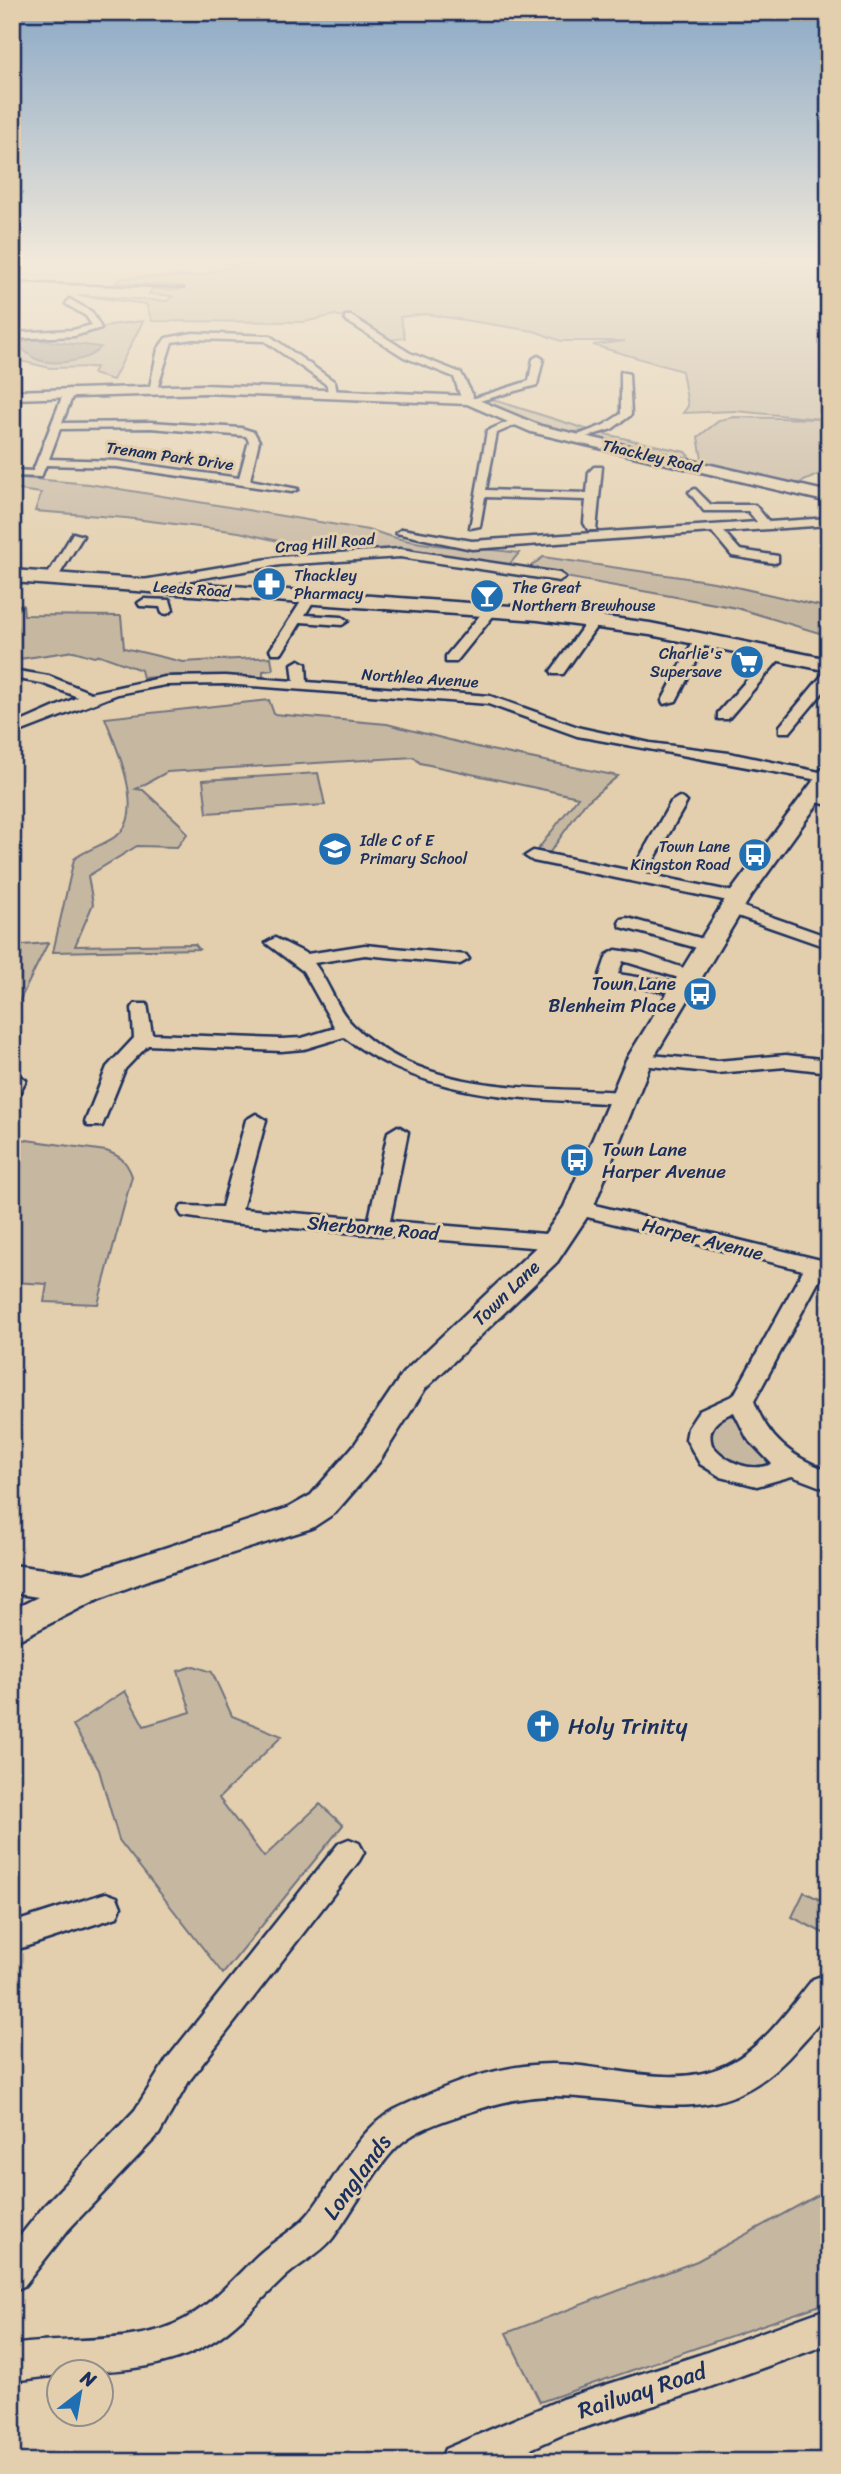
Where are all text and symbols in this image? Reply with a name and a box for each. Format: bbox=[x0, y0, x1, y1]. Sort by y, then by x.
street label: Thackley Road bbox=[599, 430, 706, 482]
street label: Trenam Park Drive bbox=[104, 433, 236, 479]
street label: Crag Hill Road bbox=[274, 524, 378, 562]
place label: Thackley Pharmacy bbox=[294, 561, 364, 608]
pharmacy icon: Thackley Pharmacy bbox=[250, 565, 288, 603]
street label: Leeds Road bbox=[152, 572, 233, 606]
place label: The Great Northern Brewhouse bbox=[512, 573, 656, 620]
bar icon: The Great Northern Brewhouse bbox=[468, 577, 506, 615]
place label: Charlie's Supersave bbox=[650, 639, 723, 686]
supermarket icon: Charlie's Supersave bbox=[728, 643, 766, 681]
street label: Northlea Avenue bbox=[360, 659, 480, 697]
place label: Idle C of E Primary School bbox=[359, 826, 468, 873]
school or university icon: Idle C of E Primary School bbox=[316, 830, 354, 868]
place label: Town Lane Kingston Road bbox=[631, 832, 732, 879]
bus stop icon: Town Lane Kingston Road bbox=[736, 836, 774, 874]
place label: Town Lane Blenheim Place bbox=[548, 967, 676, 1022]
bus stop icon: Town Lane Blenheim Place bbox=[681, 975, 719, 1013]
place label: Town Lane Harper Avenue bbox=[602, 1133, 726, 1188]
bus stop icon: Town Lane Harper Avenue bbox=[558, 1141, 596, 1179]
street label: Sherborne Road bbox=[306, 1206, 442, 1250]
street label: Harper Avenue bbox=[639, 1208, 767, 1270]
street label: Town Lane bbox=[464, 1252, 548, 1334]
place label: Holy Trinity bbox=[568, 1706, 688, 1747]
church icon: Holy Trinity bbox=[524, 1707, 562, 1745]
street label: Longlands bbox=[312, 2125, 403, 2229]
street label: Railway Road bbox=[572, 2350, 713, 2431]
north arrow bbox=[46, 2358, 116, 2428]
text: N bbox=[73, 2361, 103, 2397]

